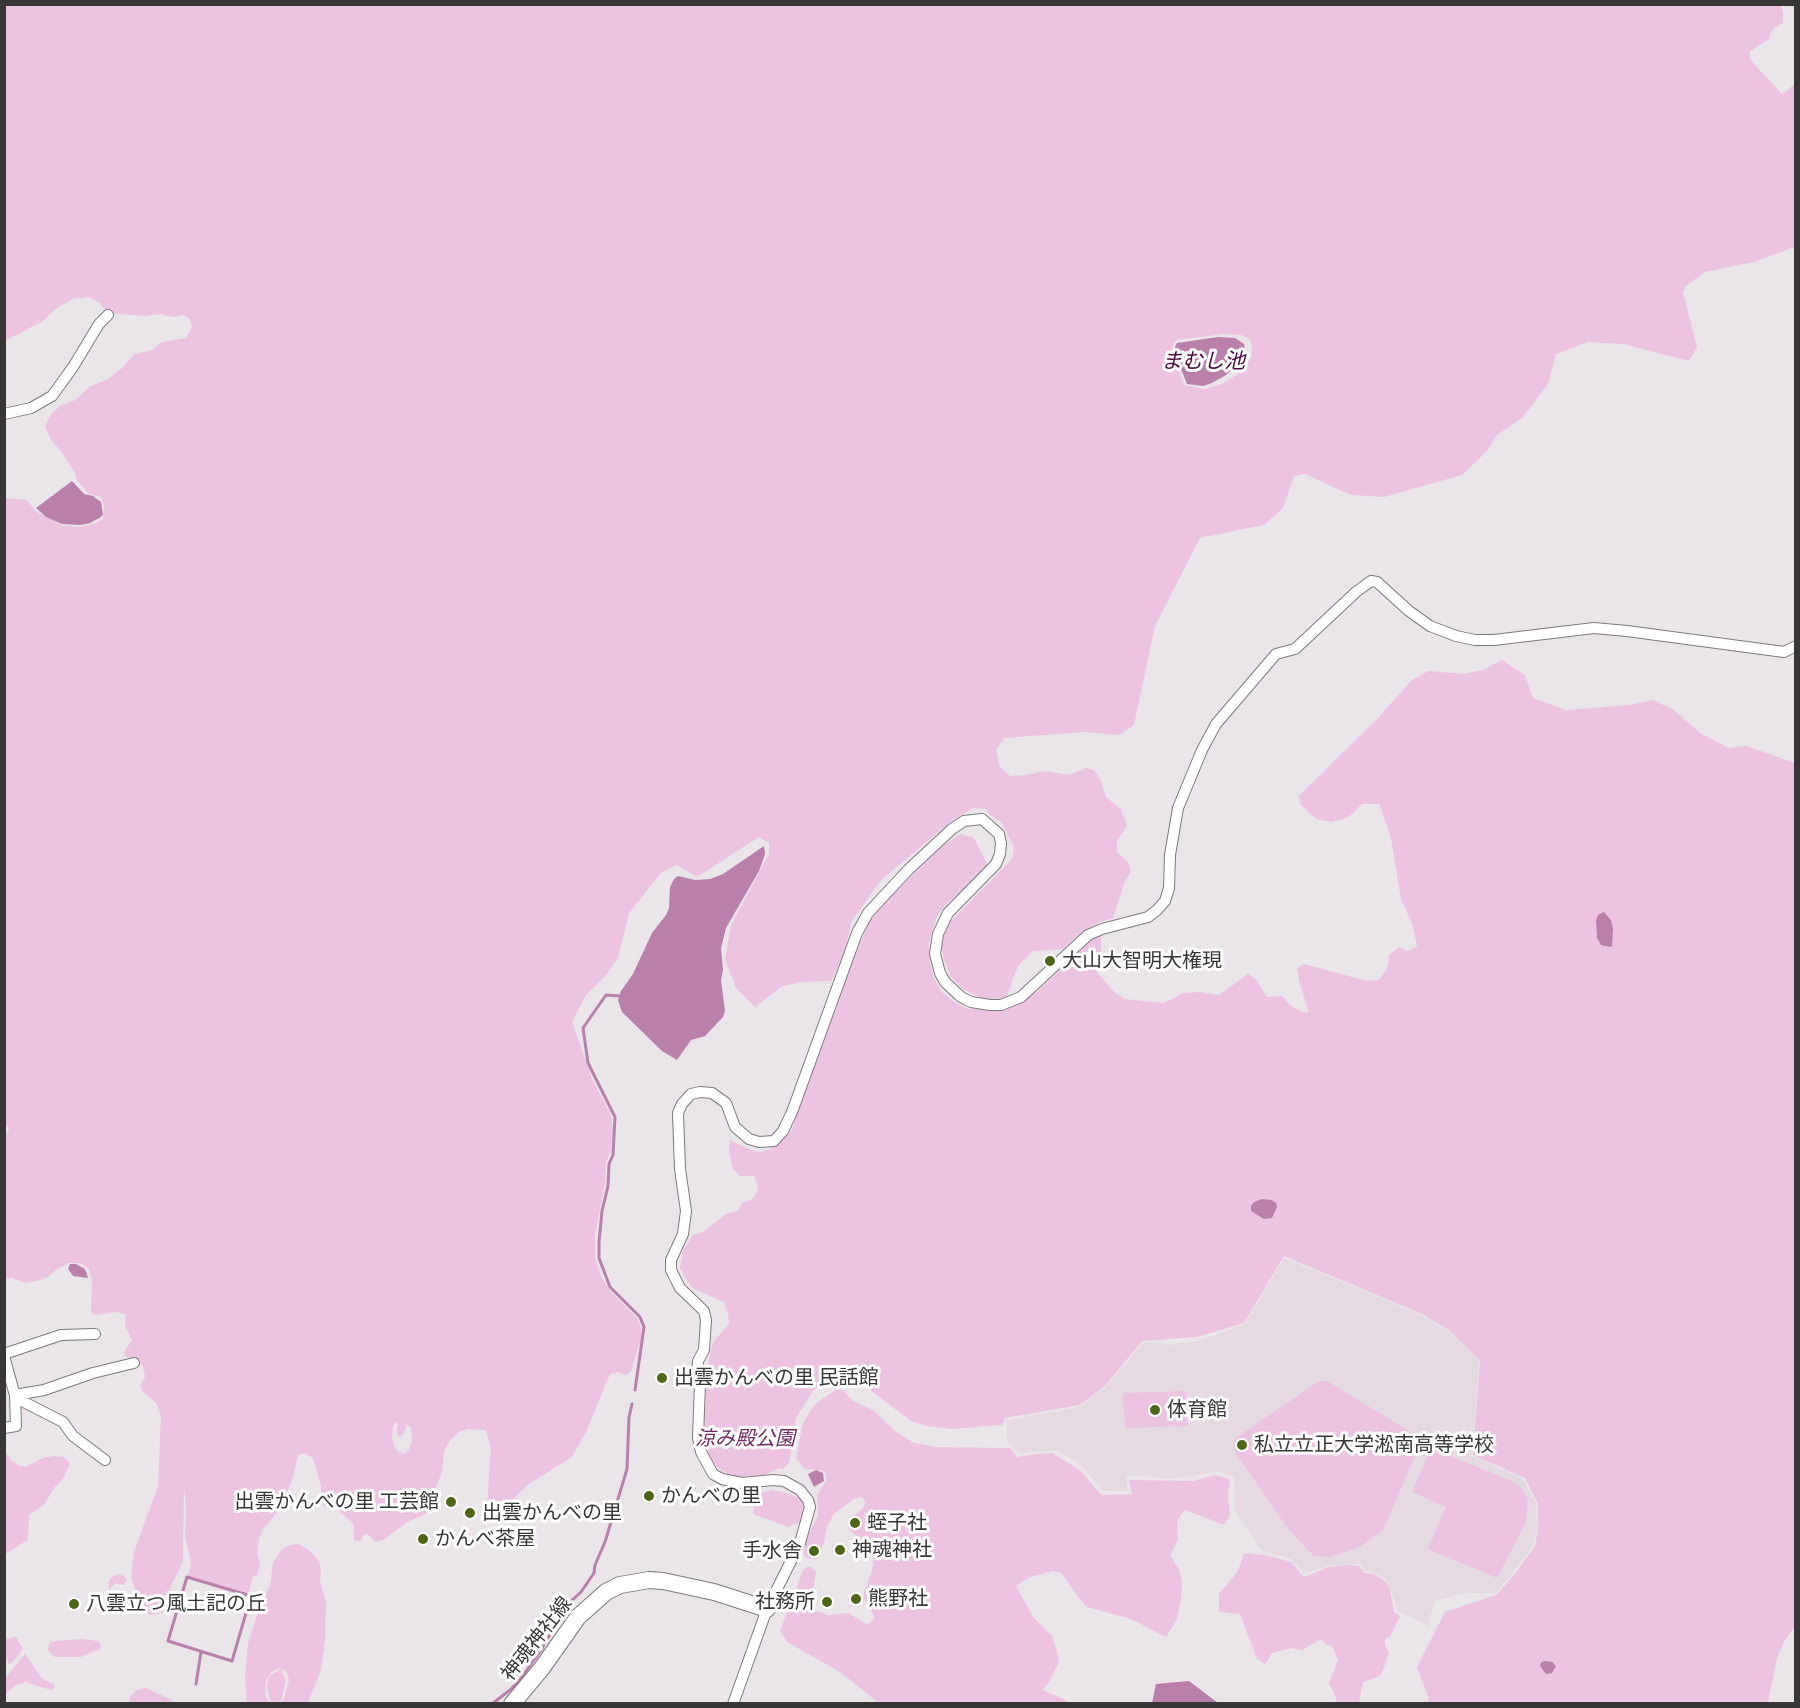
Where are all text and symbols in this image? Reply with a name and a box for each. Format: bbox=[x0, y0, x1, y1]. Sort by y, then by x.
water label: まむし池 bbox=[1161, 349, 1245, 375]
place label: 大山大智明大権現 bbox=[1062, 949, 1222, 973]
marker: 大山大智明大権現 bbox=[1043, 954, 1057, 968]
place label: 出雲かんべの里 民話館 bbox=[674, 1366, 879, 1390]
marker: 出雲かんべの里 民話館 bbox=[655, 1371, 669, 1385]
place label: 体育館 bbox=[1167, 1398, 1227, 1422]
marker: 体育館 bbox=[1148, 1403, 1162, 1417]
park label: 涼み殿公園 bbox=[695, 1427, 795, 1451]
place label: 私立立正大学淞南高等学校 bbox=[1254, 1433, 1494, 1457]
marker: 私立立正大学淞南高等学校 bbox=[1235, 1438, 1249, 1452]
place label: かんべの里 bbox=[661, 1484, 761, 1508]
marker: かんべの里 bbox=[642, 1489, 656, 1503]
place label: 出雲かんべの里 工芸館 bbox=[234, 1490, 439, 1514]
marker: 出雲かんべの里 工芸館 bbox=[444, 1495, 458, 1509]
place label: 出雲かんべの里 bbox=[482, 1501, 622, 1525]
marker: 出雲かんべの里 bbox=[463, 1506, 477, 1520]
place label: 蛭子社 bbox=[867, 1511, 927, 1535]
marker: 蛭子社 bbox=[848, 1516, 862, 1530]
place label: かんべ茶屋 bbox=[435, 1527, 535, 1551]
marker: かんべ茶屋 bbox=[416, 1532, 430, 1546]
place label: 神魂神社 bbox=[852, 1538, 932, 1562]
place label: 手水舎 bbox=[742, 1539, 802, 1563]
marker: 神魂神社 bbox=[833, 1543, 847, 1557]
marker: 手水舎 bbox=[807, 1544, 821, 1558]
place label: 熊野社 bbox=[868, 1587, 928, 1611]
place label: 社務所 bbox=[755, 1590, 815, 1614]
place label: 八雲立つ風土記の丘 bbox=[86, 1592, 266, 1616]
street label: 神魂神社線 bbox=[497, 1592, 577, 1686]
marker: 熊野社 bbox=[849, 1592, 863, 1606]
marker: 社務所 bbox=[820, 1595, 834, 1609]
marker: 八雲立つ風土記の丘 bbox=[67, 1597, 81, 1611]

